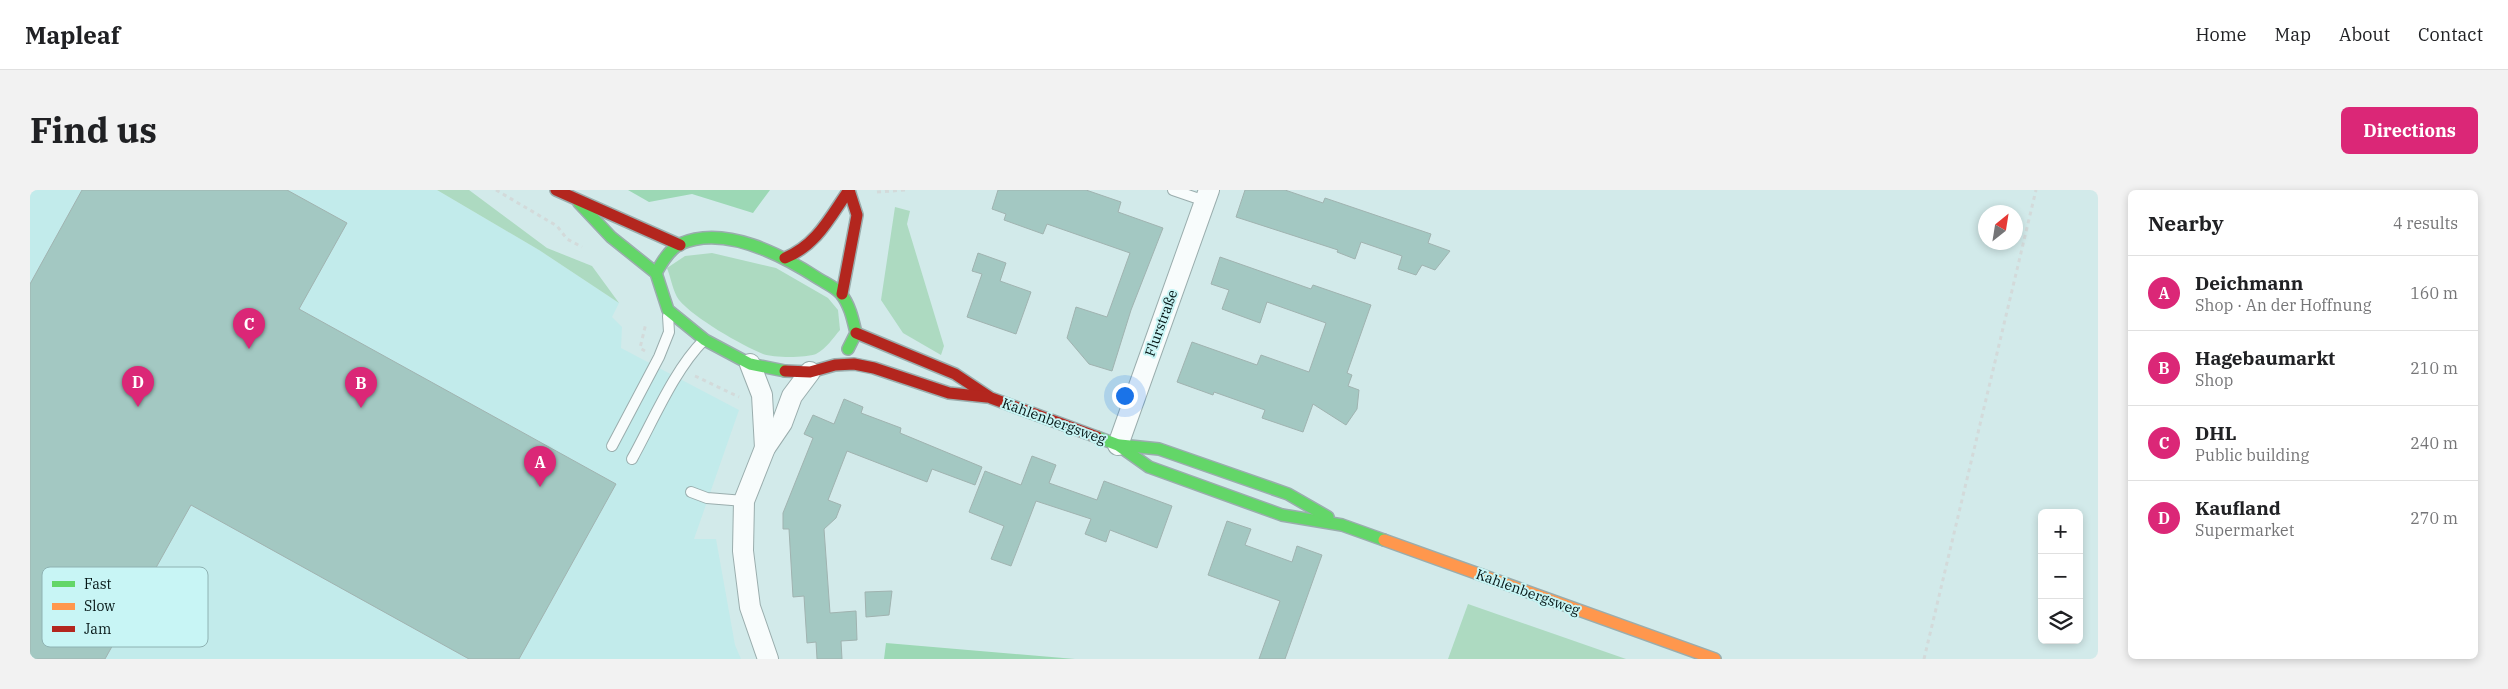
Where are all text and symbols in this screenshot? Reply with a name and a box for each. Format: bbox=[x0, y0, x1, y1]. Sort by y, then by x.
text: Mapleaf bbox=[25, 19, 120, 51]
text: Home bbox=[2195, 23, 2247, 46]
text: Map bbox=[2275, 23, 2311, 46]
text: About bbox=[2339, 23, 2390, 46]
text: Contact bbox=[2418, 23, 2483, 46]
text: Find us bbox=[30, 107, 157, 153]
button: Directions bbox=[2341, 107, 2478, 154]
north arrow bbox=[1978, 205, 2023, 250]
text: Nearby bbox=[2148, 209, 2224, 237]
text: 4 results bbox=[2393, 213, 2458, 233]
text: Deichmann bbox=[2195, 271, 2303, 295]
text: A bbox=[2158, 283, 2170, 303]
text: 160 m bbox=[2410, 283, 2458, 303]
street label: Flurstraße bbox=[1141, 287, 1181, 359]
text: Shop · An der Hoffnung bbox=[2195, 295, 2371, 315]
pin: C bbox=[233, 308, 265, 349]
text: Hagebaumarkt bbox=[2195, 346, 2335, 370]
text: B bbox=[2158, 358, 2170, 378]
text: 210 m bbox=[2410, 358, 2458, 378]
pin: D bbox=[122, 366, 154, 407]
pin: B bbox=[345, 367, 377, 408]
text: Shop bbox=[2195, 370, 2233, 390]
your location bbox=[1112, 383, 1138, 409]
street label: Kahlenbergsweg bbox=[1000, 394, 1109, 448]
text: DHL bbox=[2195, 421, 2237, 445]
text: C bbox=[2159, 433, 2169, 453]
text: 240 m bbox=[2410, 433, 2458, 453]
text: Public building bbox=[2195, 445, 2309, 465]
pin: A bbox=[524, 446, 556, 487]
text: Kaufland bbox=[2195, 496, 2281, 520]
text: D bbox=[2158, 508, 2170, 528]
text: 270 m bbox=[2410, 508, 2458, 528]
map controls bbox=[2038, 509, 2083, 644]
button: + bbox=[2038, 509, 2083, 554]
text: Supermarket bbox=[2195, 520, 2294, 540]
button: − bbox=[2038, 554, 2083, 599]
street label: Kahlenbergsweg bbox=[1474, 565, 1583, 619]
legend bbox=[42, 567, 208, 647]
text: Fast bbox=[84, 575, 112, 593]
text: Slow bbox=[84, 597, 115, 615]
button: layers bbox=[2038, 599, 2083, 644]
text: Jam bbox=[84, 620, 111, 638]

